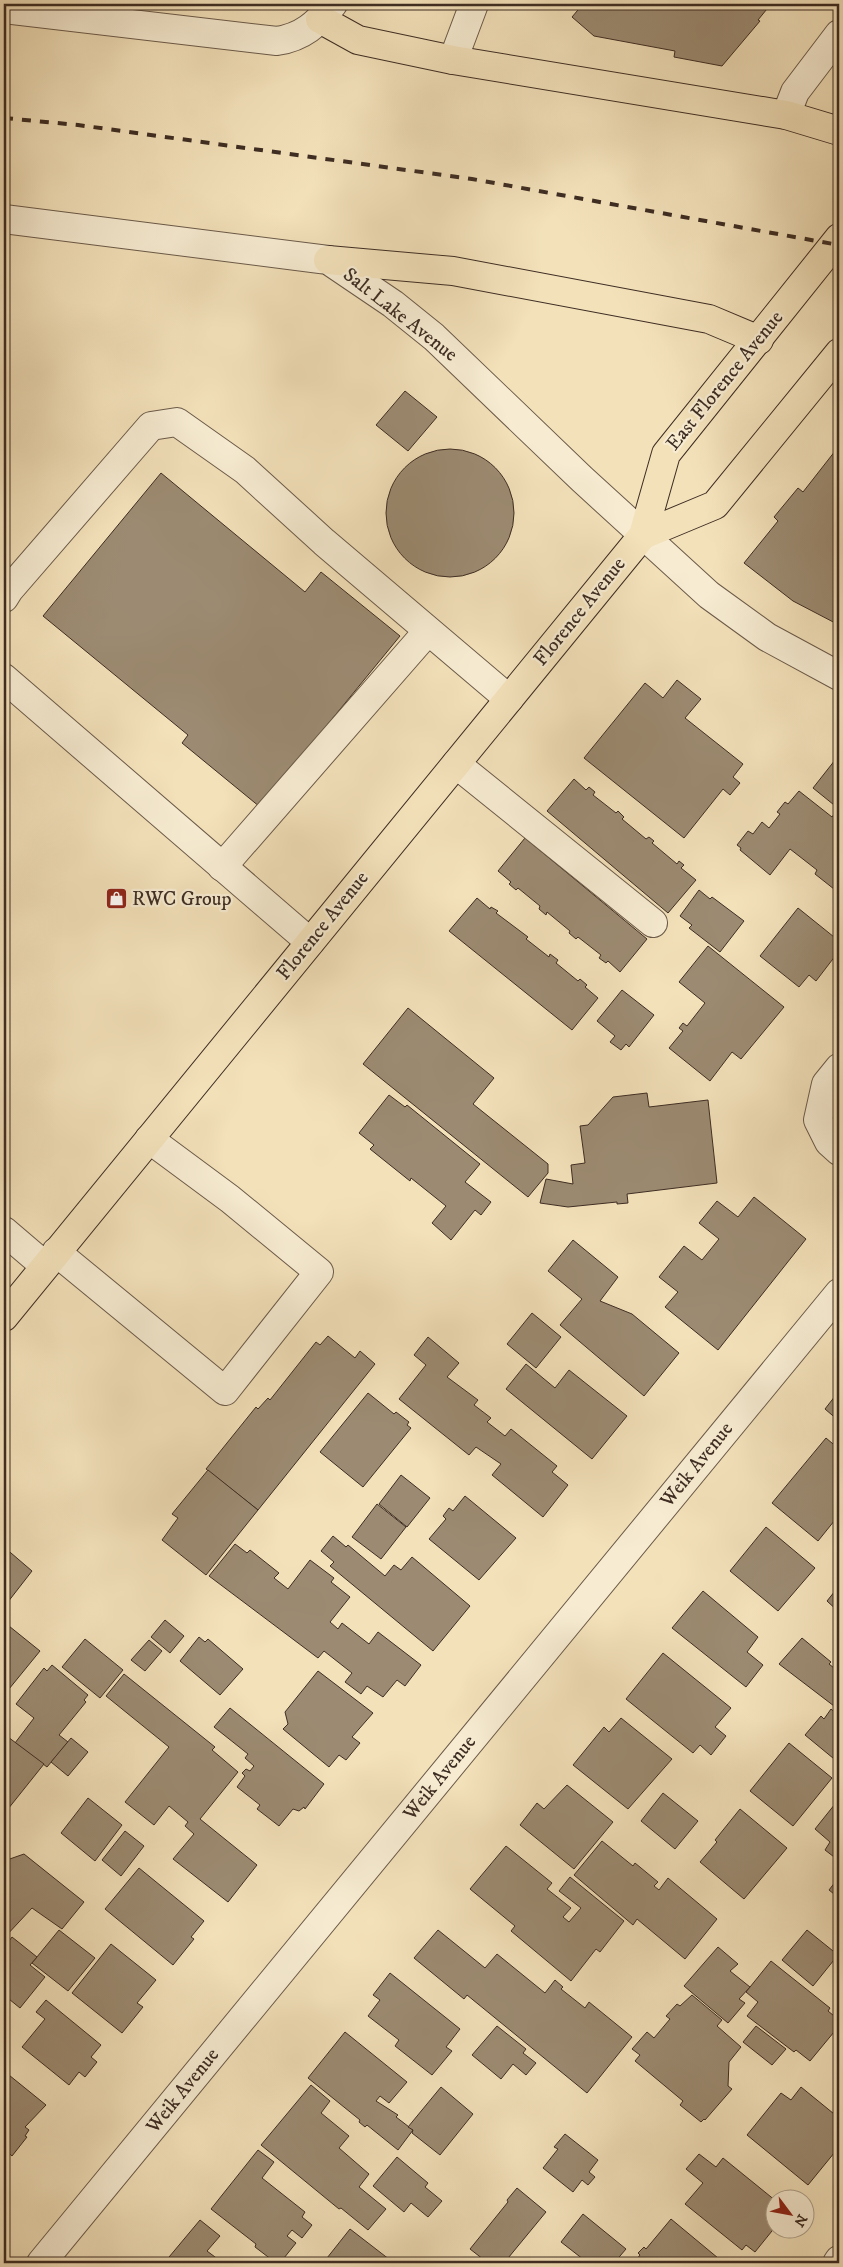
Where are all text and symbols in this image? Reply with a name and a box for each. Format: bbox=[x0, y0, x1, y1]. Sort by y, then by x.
street label: Salt Lake Avenue bbox=[338, 263, 462, 367]
street label: East Florence Avenue bbox=[661, 306, 789, 456]
street label: Florence Avenue bbox=[528, 553, 632, 671]
street label: Florence Avenue bbox=[271, 867, 375, 985]
shop icon: RWC Group bbox=[104, 887, 128, 911]
place label: RWC Group bbox=[132, 887, 232, 912]
street label: Weik Avenue bbox=[654, 1417, 739, 1514]
street label: Weik Avenue bbox=[397, 1730, 482, 1827]
street label: Weik Avenue bbox=[140, 2043, 225, 2140]
north arrow bbox=[766, 2190, 816, 2240]
text: N bbox=[789, 2211, 811, 2230]

